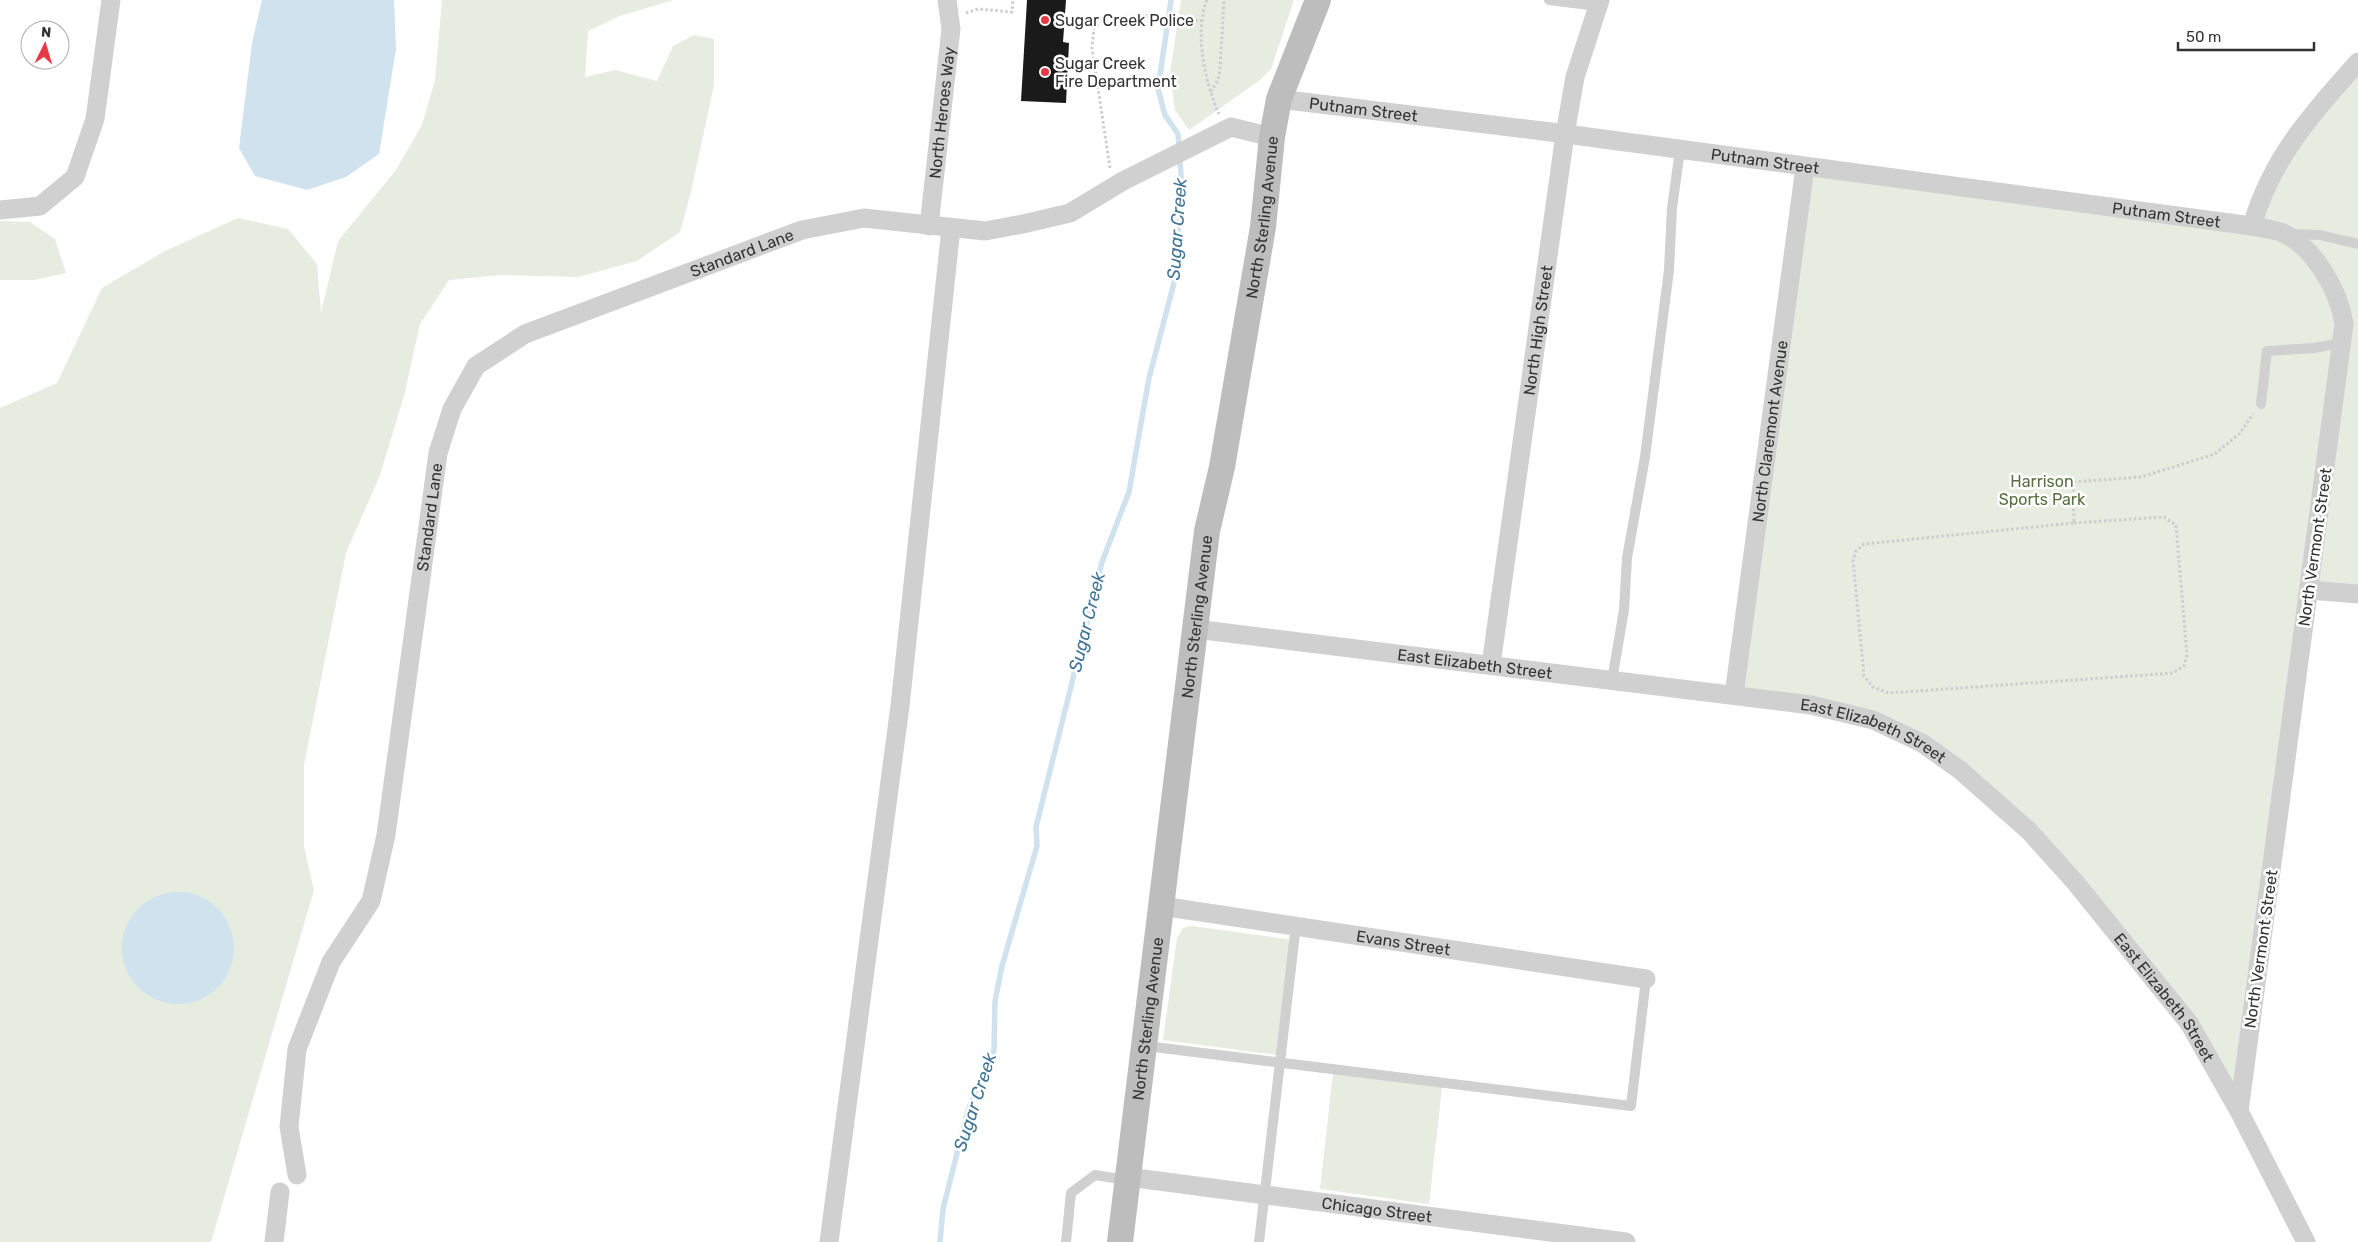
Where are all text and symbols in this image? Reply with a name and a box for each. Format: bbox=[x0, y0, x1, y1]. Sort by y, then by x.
place label: Sugar Creek Police bbox=[1055, 11, 1194, 30]
marker: Sugar Creek Police bbox=[1039, 14, 1051, 26]
north arrow bbox=[20, 20, 70, 70]
scale bar bbox=[2178, 20, 2314, 52]
text: N bbox=[40, 24, 52, 41]
text: 50 m bbox=[2186, 28, 2221, 46]
street label: North Heroes Way bbox=[925, 46, 958, 180]
place label: Sugar Creek Fire Department bbox=[1055, 54, 1177, 91]
marker: Sugar Creek Fire Department bbox=[1039, 66, 1051, 78]
street label: Putnam Street bbox=[1308, 93, 1419, 125]
street label: North Sterling Avenue bbox=[1241, 135, 1282, 300]
street label: Putnam Street bbox=[1710, 144, 1820, 177]
water label: Sugar Creek bbox=[1162, 176, 1192, 281]
street label: Putnam Street bbox=[2111, 198, 2222, 231]
street label: Standard Lane bbox=[687, 225, 796, 281]
street label: North High Street bbox=[1519, 264, 1556, 397]
street label: North Claremont Avenue bbox=[1748, 339, 1791, 524]
street label: Standard Lane bbox=[413, 462, 446, 572]
street label: North Vermont Street bbox=[2294, 466, 2336, 628]
park label: Harrison Sports Park bbox=[1999, 472, 2086, 509]
street label: North Sterling Avenue bbox=[1177, 534, 1216, 699]
water label: Sugar Creek bbox=[1064, 569, 1110, 674]
street label: East Elizabeth Street bbox=[1396, 645, 1553, 683]
street label: East Elizabeth Street bbox=[1799, 694, 1950, 767]
street label: North Vermont Street bbox=[2240, 868, 2282, 1030]
street label: Evans Street bbox=[1355, 926, 1452, 959]
street label: East Elizabeth Street bbox=[2110, 929, 2218, 1065]
street label: North Sterling Avenue bbox=[1128, 936, 1167, 1101]
water label: Sugar Creek bbox=[949, 1049, 1001, 1154]
street label: Chicago Street bbox=[1321, 1193, 1433, 1226]

